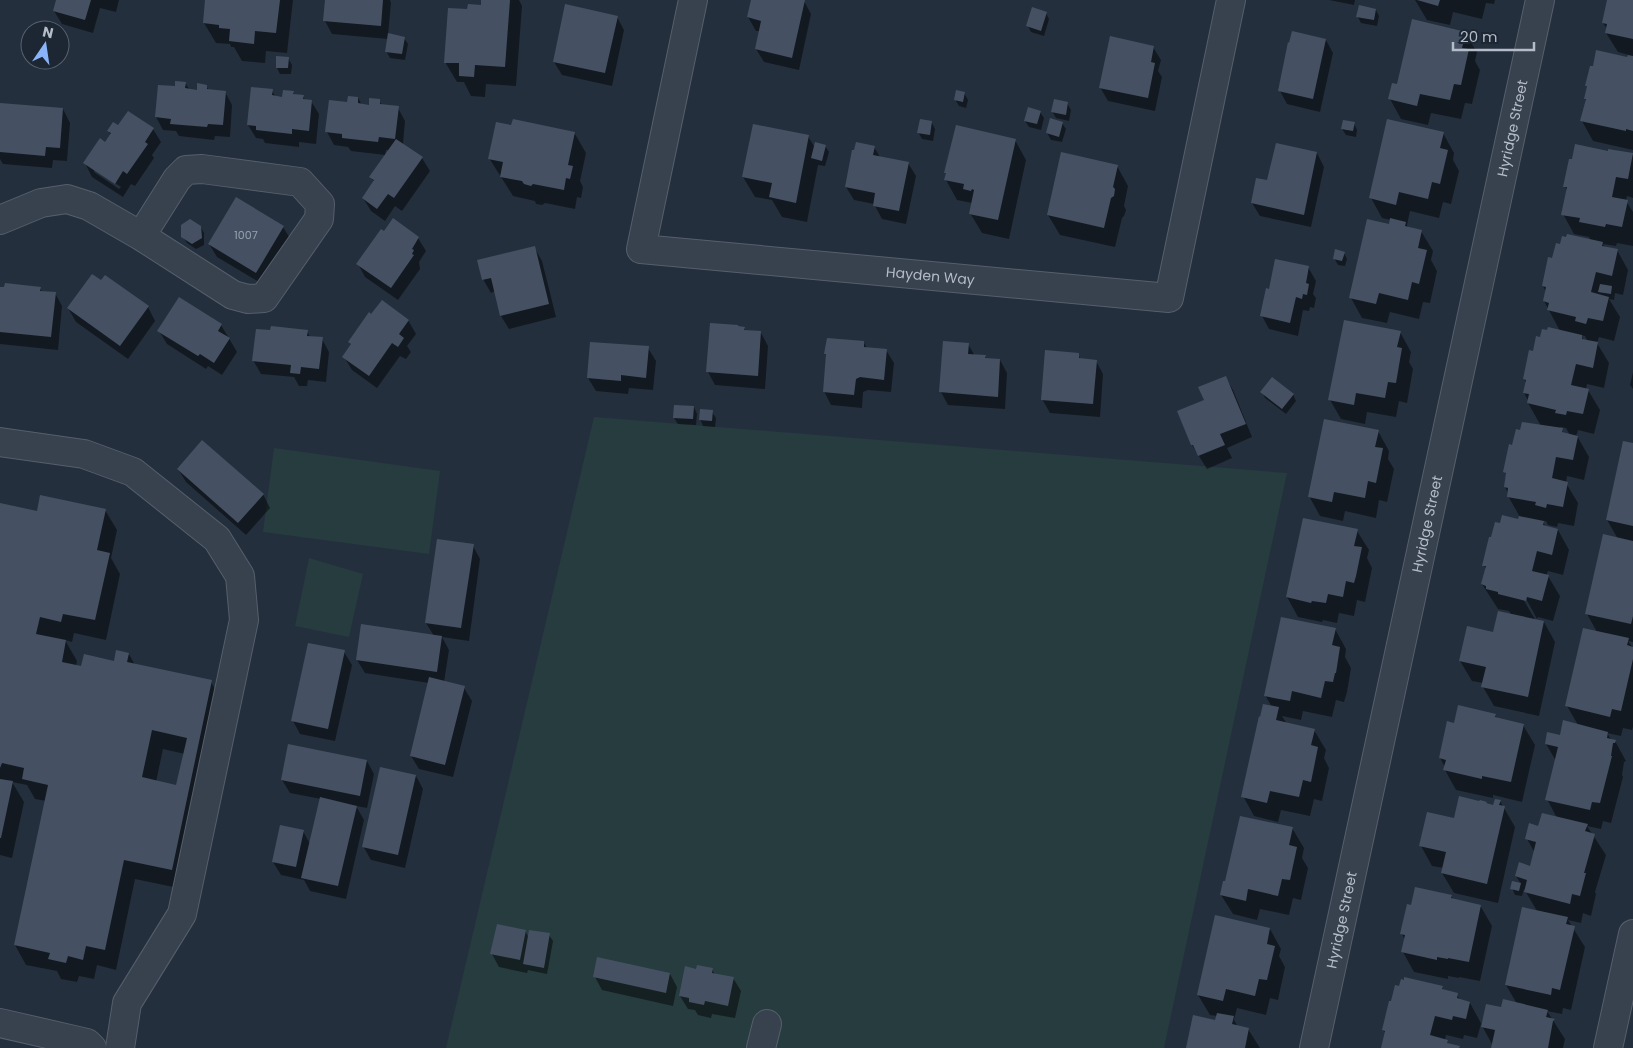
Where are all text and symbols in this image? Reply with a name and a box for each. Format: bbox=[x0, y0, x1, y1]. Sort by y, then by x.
north arrow bbox=[20, 20, 70, 70]
scale bar bbox=[1453, 20, 1534, 52]
text: N bbox=[41, 21, 55, 43]
text: 20 m bbox=[1460, 26, 1498, 47]
street label: Hyridge Street bbox=[1492, 78, 1533, 178]
house number: 1007 bbox=[234, 227, 258, 243]
street label: Hayden Way bbox=[885, 262, 976, 290]
street label: Hyridge Street bbox=[1407, 474, 1447, 574]
street label: Hyridge Street bbox=[1321, 870, 1362, 970]

